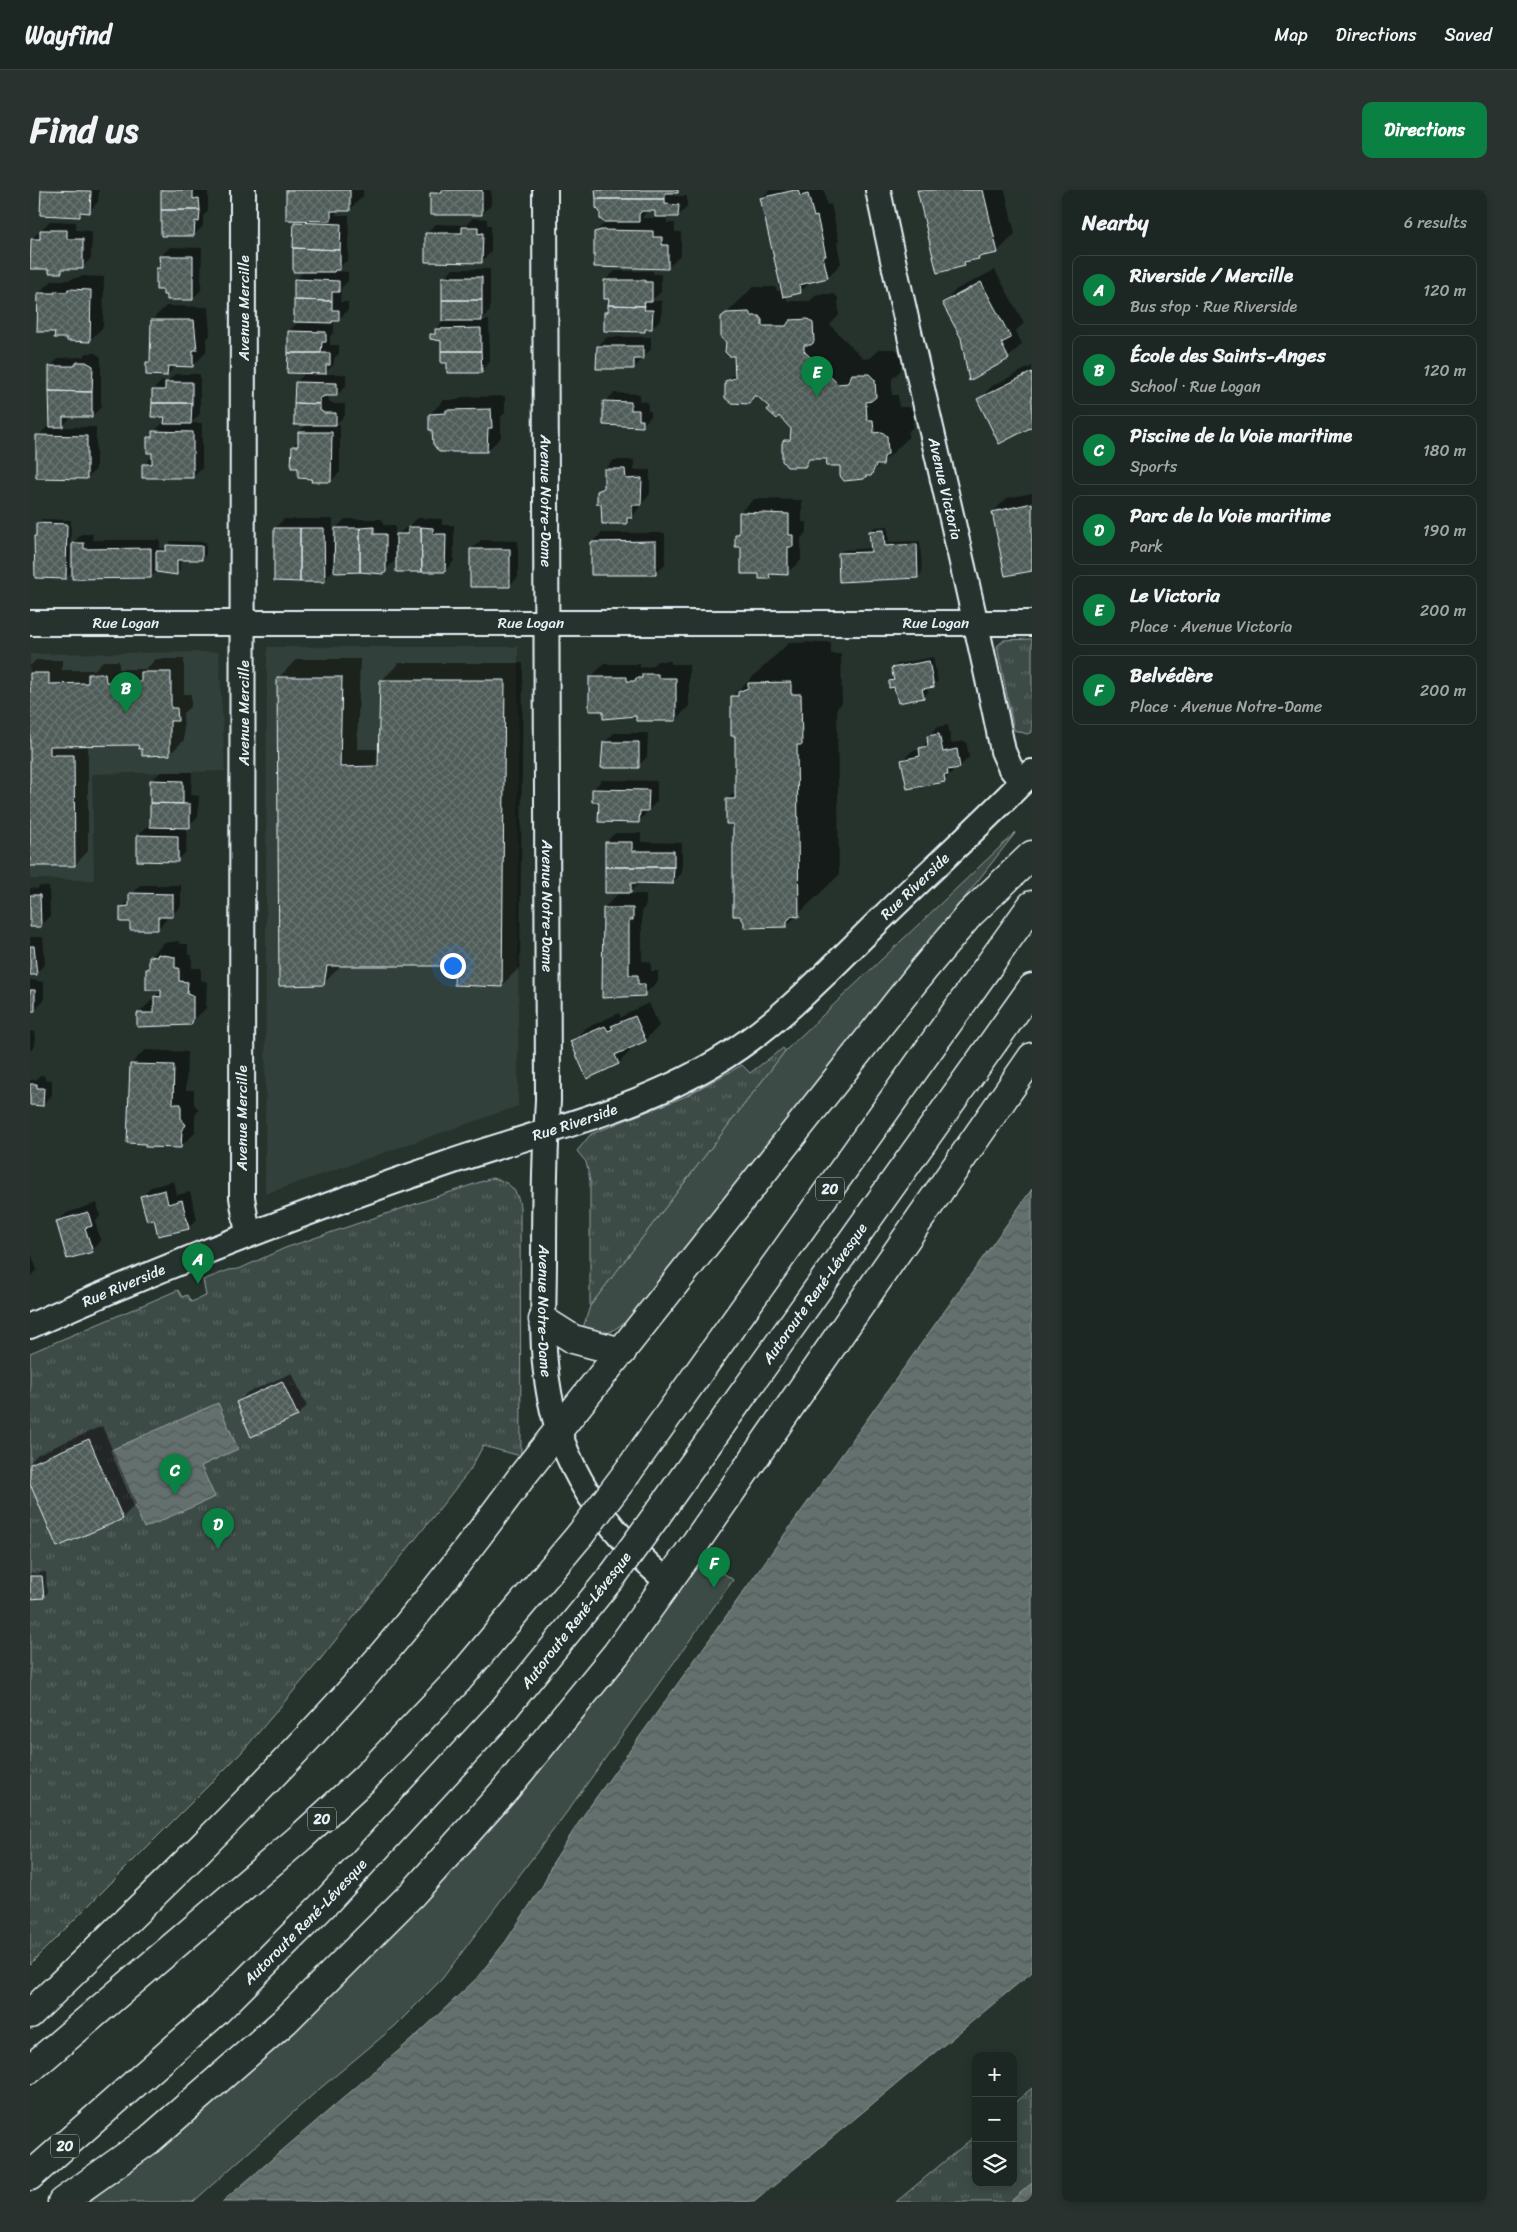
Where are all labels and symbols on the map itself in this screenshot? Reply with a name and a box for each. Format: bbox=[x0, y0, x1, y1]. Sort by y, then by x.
street label: Avenue Mercille bbox=[231, 255, 257, 362]
pin: E bbox=[801, 356, 833, 397]
street label: Avenue Notre-Dame bbox=[533, 434, 559, 568]
street label: Avenue Victoria bbox=[920, 434, 970, 543]
street label: Rue Logan bbox=[93, 610, 159, 636]
street label: Rue Logan bbox=[498, 610, 564, 636]
street label: Rue Logan bbox=[903, 610, 969, 636]
street label: Avenue Mercille bbox=[231, 660, 257, 767]
pin: B bbox=[110, 672, 142, 713]
street label: Avenue Notre-Dame bbox=[534, 839, 561, 973]
street label: Rue Riverside bbox=[874, 846, 956, 926]
your location bbox=[440, 953, 466, 979]
street label: Avenue Mercille bbox=[229, 1065, 255, 1172]
street label: Rue Riverside bbox=[529, 1096, 621, 1148]
road number: 20 bbox=[816, 1178, 844, 1201]
street label: Autoroute René-Lévesque bbox=[755, 1217, 874, 1370]
pin: A bbox=[182, 1243, 214, 1284]
street label: Avenue Notre-Dame bbox=[530, 1244, 559, 1379]
street label: Rue Riverside bbox=[78, 1256, 169, 1315]
pin: C bbox=[159, 1454, 191, 1495]
pin: D bbox=[202, 1508, 234, 1549]
street label: Autoroute René-Lévesque bbox=[513, 1546, 638, 1695]
pin: F bbox=[698, 1547, 730, 1588]
road number: 20 bbox=[308, 1808, 336, 1830]
street label: Autoroute René-Lévesque bbox=[236, 1852, 373, 1992]
road number: 20 bbox=[51, 2134, 79, 2158]

